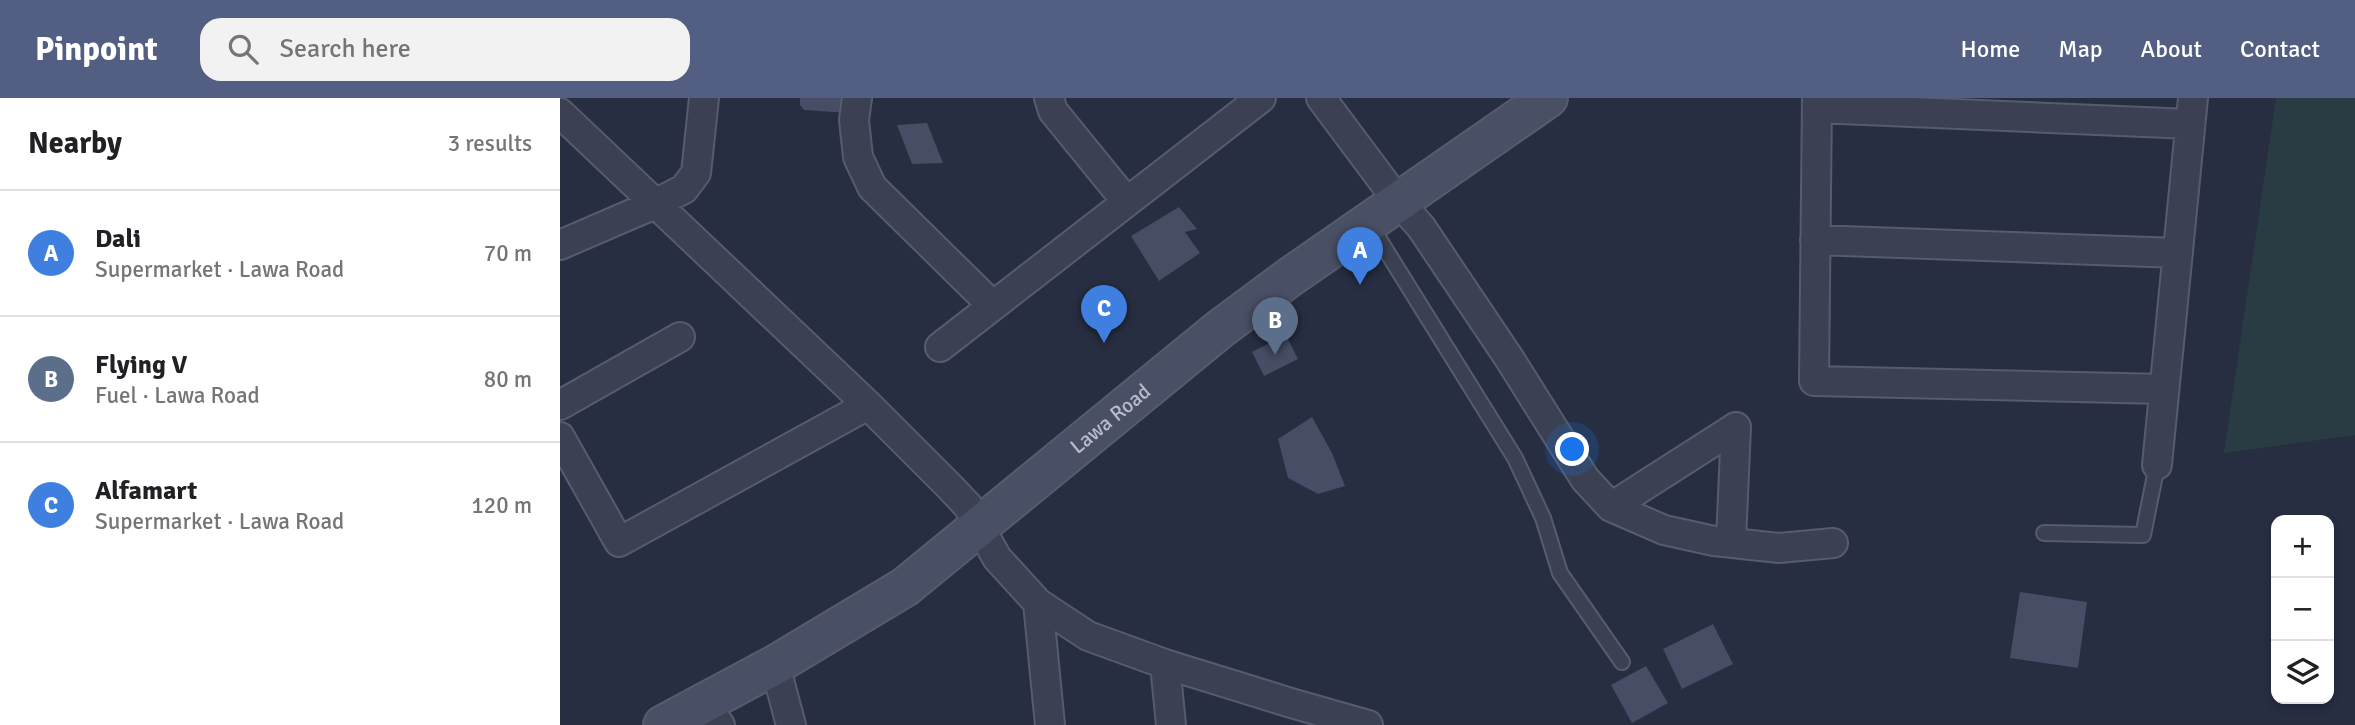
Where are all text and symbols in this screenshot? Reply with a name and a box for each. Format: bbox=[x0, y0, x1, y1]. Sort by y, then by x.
search box bbox=[200, 18, 690, 81]
text: Pinpoint bbox=[35, 29, 158, 70]
icon: search bbox=[224, 30, 262, 68]
text: Search here bbox=[280, 33, 411, 65]
text: Home bbox=[1960, 34, 2020, 64]
text: Map bbox=[2058, 34, 2103, 64]
text: About bbox=[2141, 34, 2202, 64]
text: Contact bbox=[2240, 34, 2320, 64]
text: Nearby bbox=[28, 125, 122, 162]
text: 3 results bbox=[448, 129, 532, 158]
text: Dali bbox=[95, 223, 141, 255]
pin: A bbox=[1337, 227, 1383, 285]
text: A bbox=[44, 239, 58, 268]
text: 70 m bbox=[484, 239, 532, 268]
text: Supermarket · Lawa Road bbox=[95, 255, 344, 284]
pin: C bbox=[1081, 285, 1127, 343]
pin: B bbox=[1252, 297, 1298, 355]
text: Flying V bbox=[95, 349, 187, 381]
text: B bbox=[44, 365, 58, 394]
text: 80 m bbox=[484, 365, 532, 394]
street label: Lawa Road bbox=[1065, 378, 1156, 459]
text: Fuel · Lawa Road bbox=[95, 381, 260, 410]
your location bbox=[1555, 432, 1589, 466]
text: Alfamart bbox=[95, 475, 197, 507]
text: C bbox=[44, 491, 58, 520]
text: 120 m bbox=[471, 491, 532, 520]
text: Supermarket · Lawa Road bbox=[95, 507, 344, 536]
map controls bbox=[2271, 515, 2334, 704]
button: + bbox=[2271, 515, 2334, 578]
button: − bbox=[2271, 578, 2334, 641]
button: layers bbox=[2271, 641, 2334, 704]

